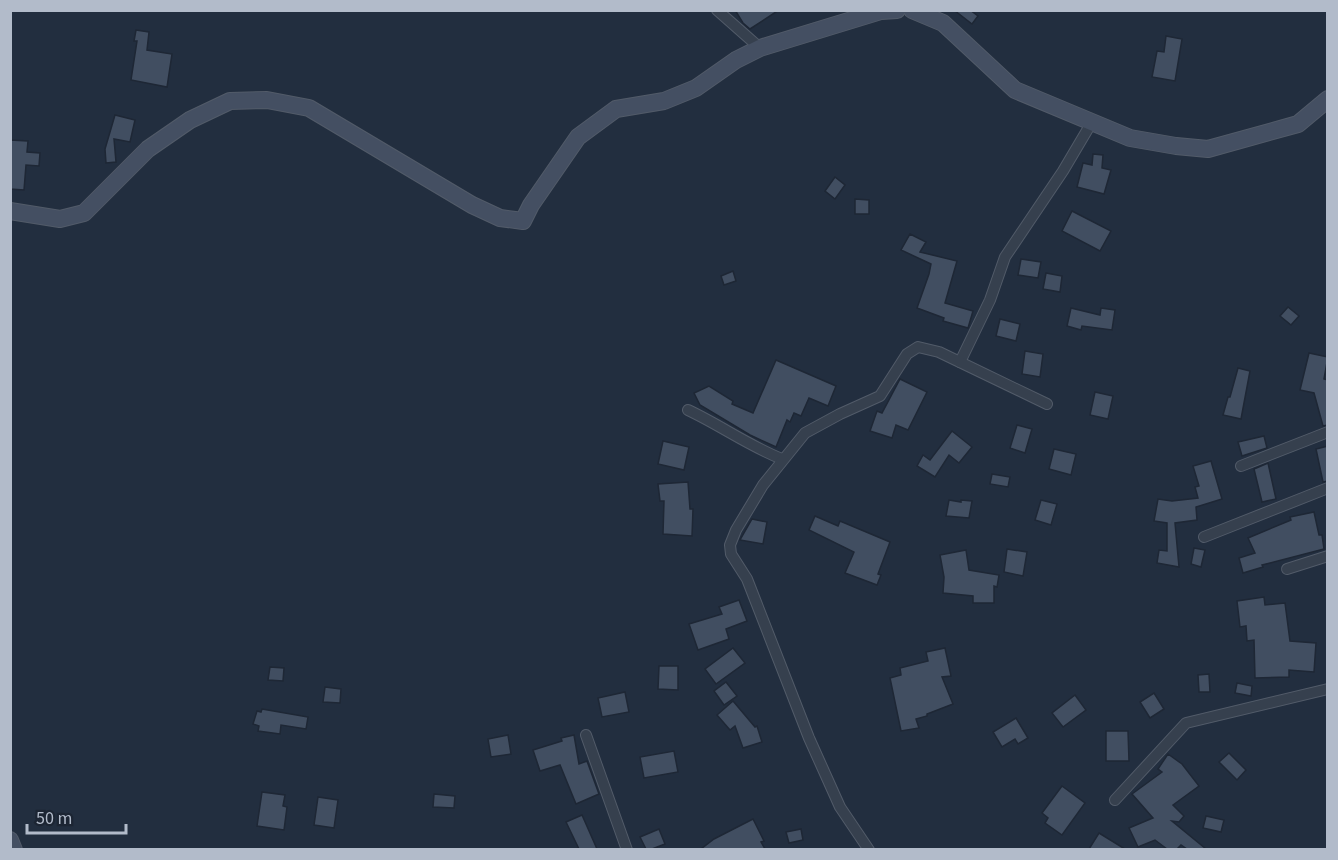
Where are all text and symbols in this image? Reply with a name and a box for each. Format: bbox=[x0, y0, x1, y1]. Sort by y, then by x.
scale bar bbox=[27, 797, 126, 835]
text: 50 m bbox=[36, 806, 72, 831]

